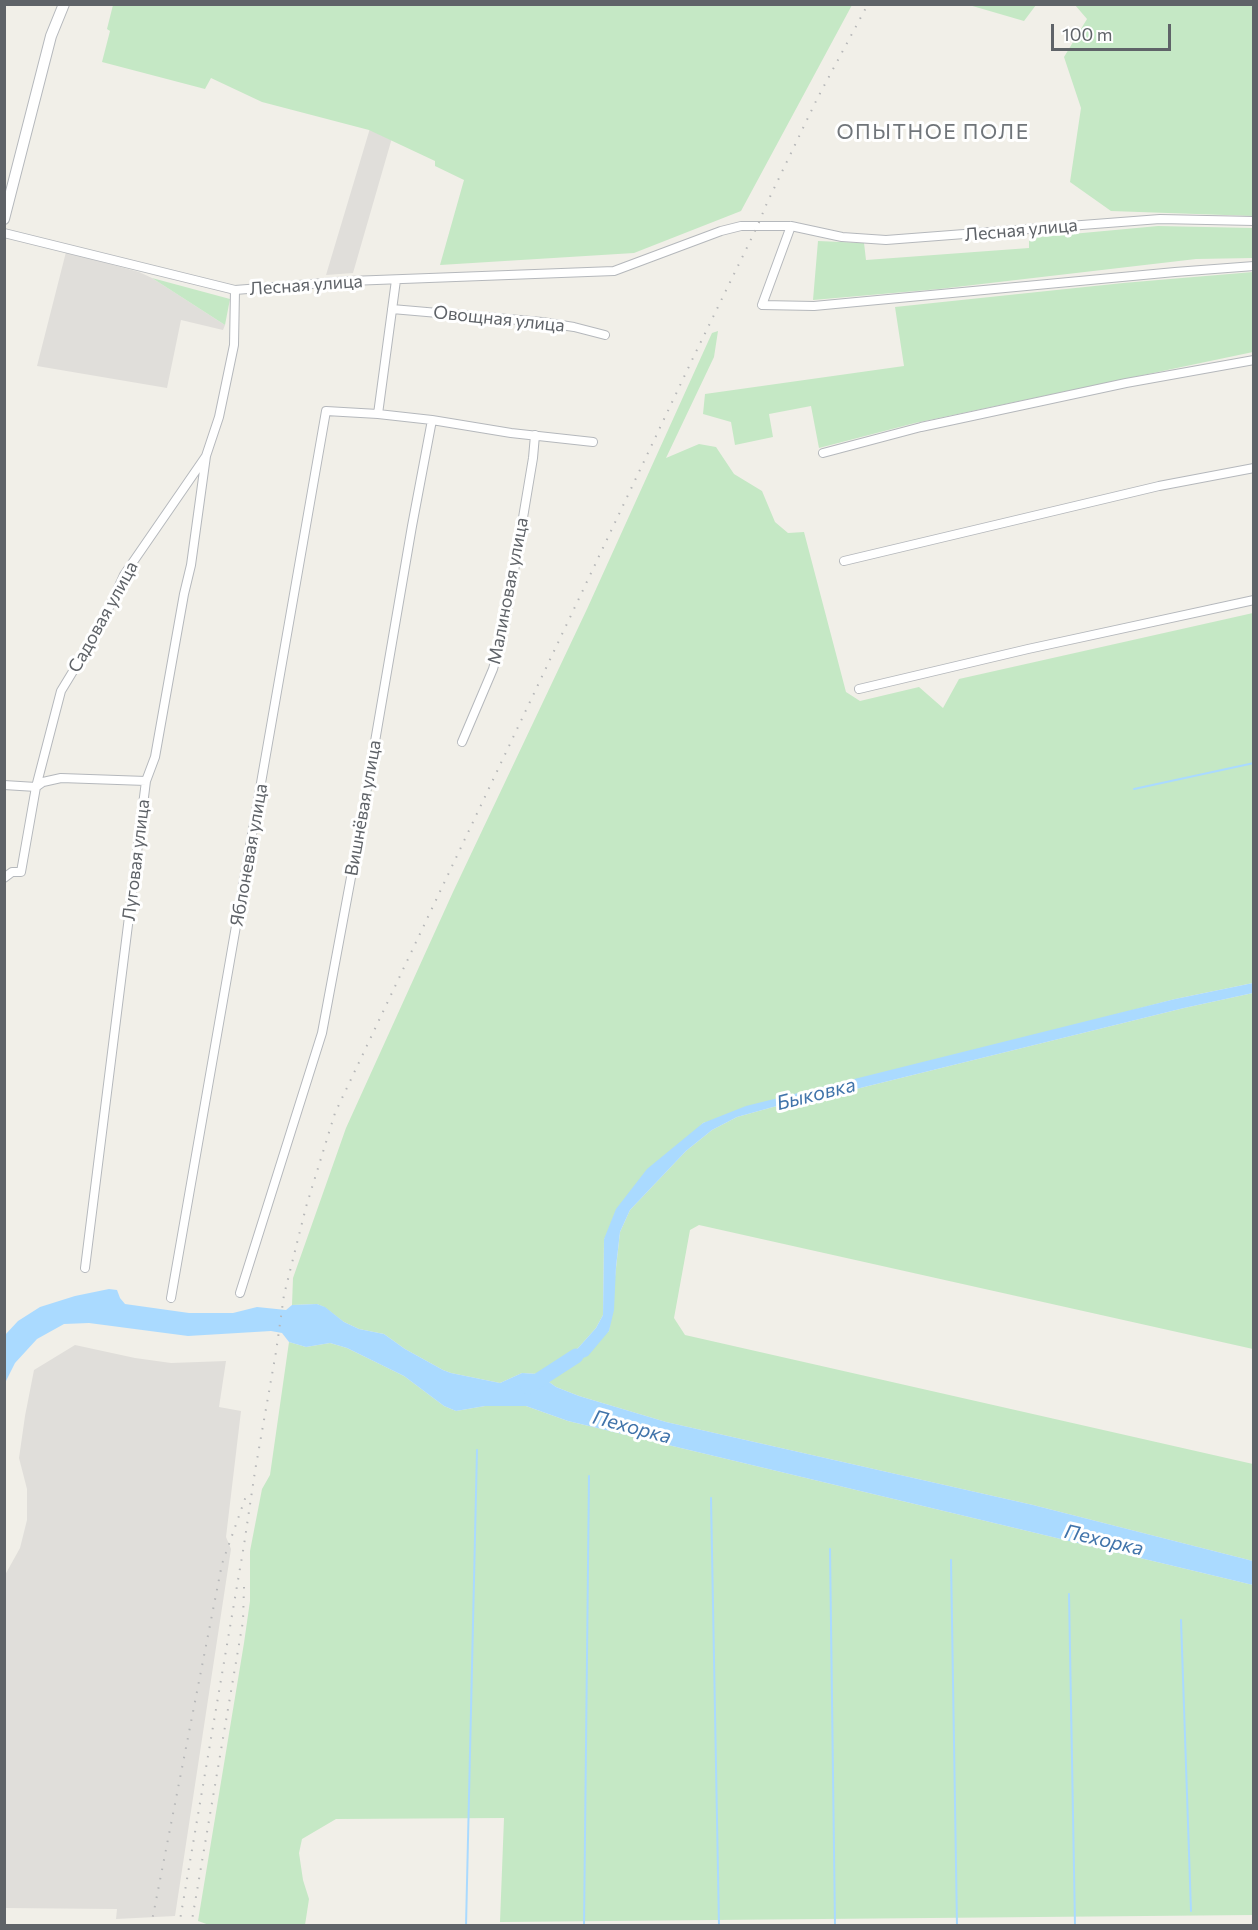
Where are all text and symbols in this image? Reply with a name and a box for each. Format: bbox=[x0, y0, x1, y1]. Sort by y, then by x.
scale bar bbox=[1054, 12, 1174, 50]
text: 100 m bbox=[1062, 23, 1112, 45]
district label: ОПЫТНОЕ ПОЛЕ bbox=[836, 119, 1030, 145]
street label: Лесная улица bbox=[963, 214, 1079, 246]
street label: Лесная улица bbox=[249, 270, 363, 300]
street label: Овощная улица bbox=[432, 301, 566, 337]
street label: Малиновая улица bbox=[483, 516, 533, 666]
street label: Садовая улица bbox=[64, 558, 142, 676]
street label: Вишнёвая улица bbox=[340, 738, 386, 878]
street label: Яблоневая улица bbox=[226, 782, 272, 928]
street label: Луговая улица bbox=[118, 798, 154, 922]
water label: Быковка bbox=[774, 1073, 858, 1115]
water label: Пехорка bbox=[590, 1405, 674, 1449]
water label: Пехорка bbox=[1062, 1519, 1146, 1561]

